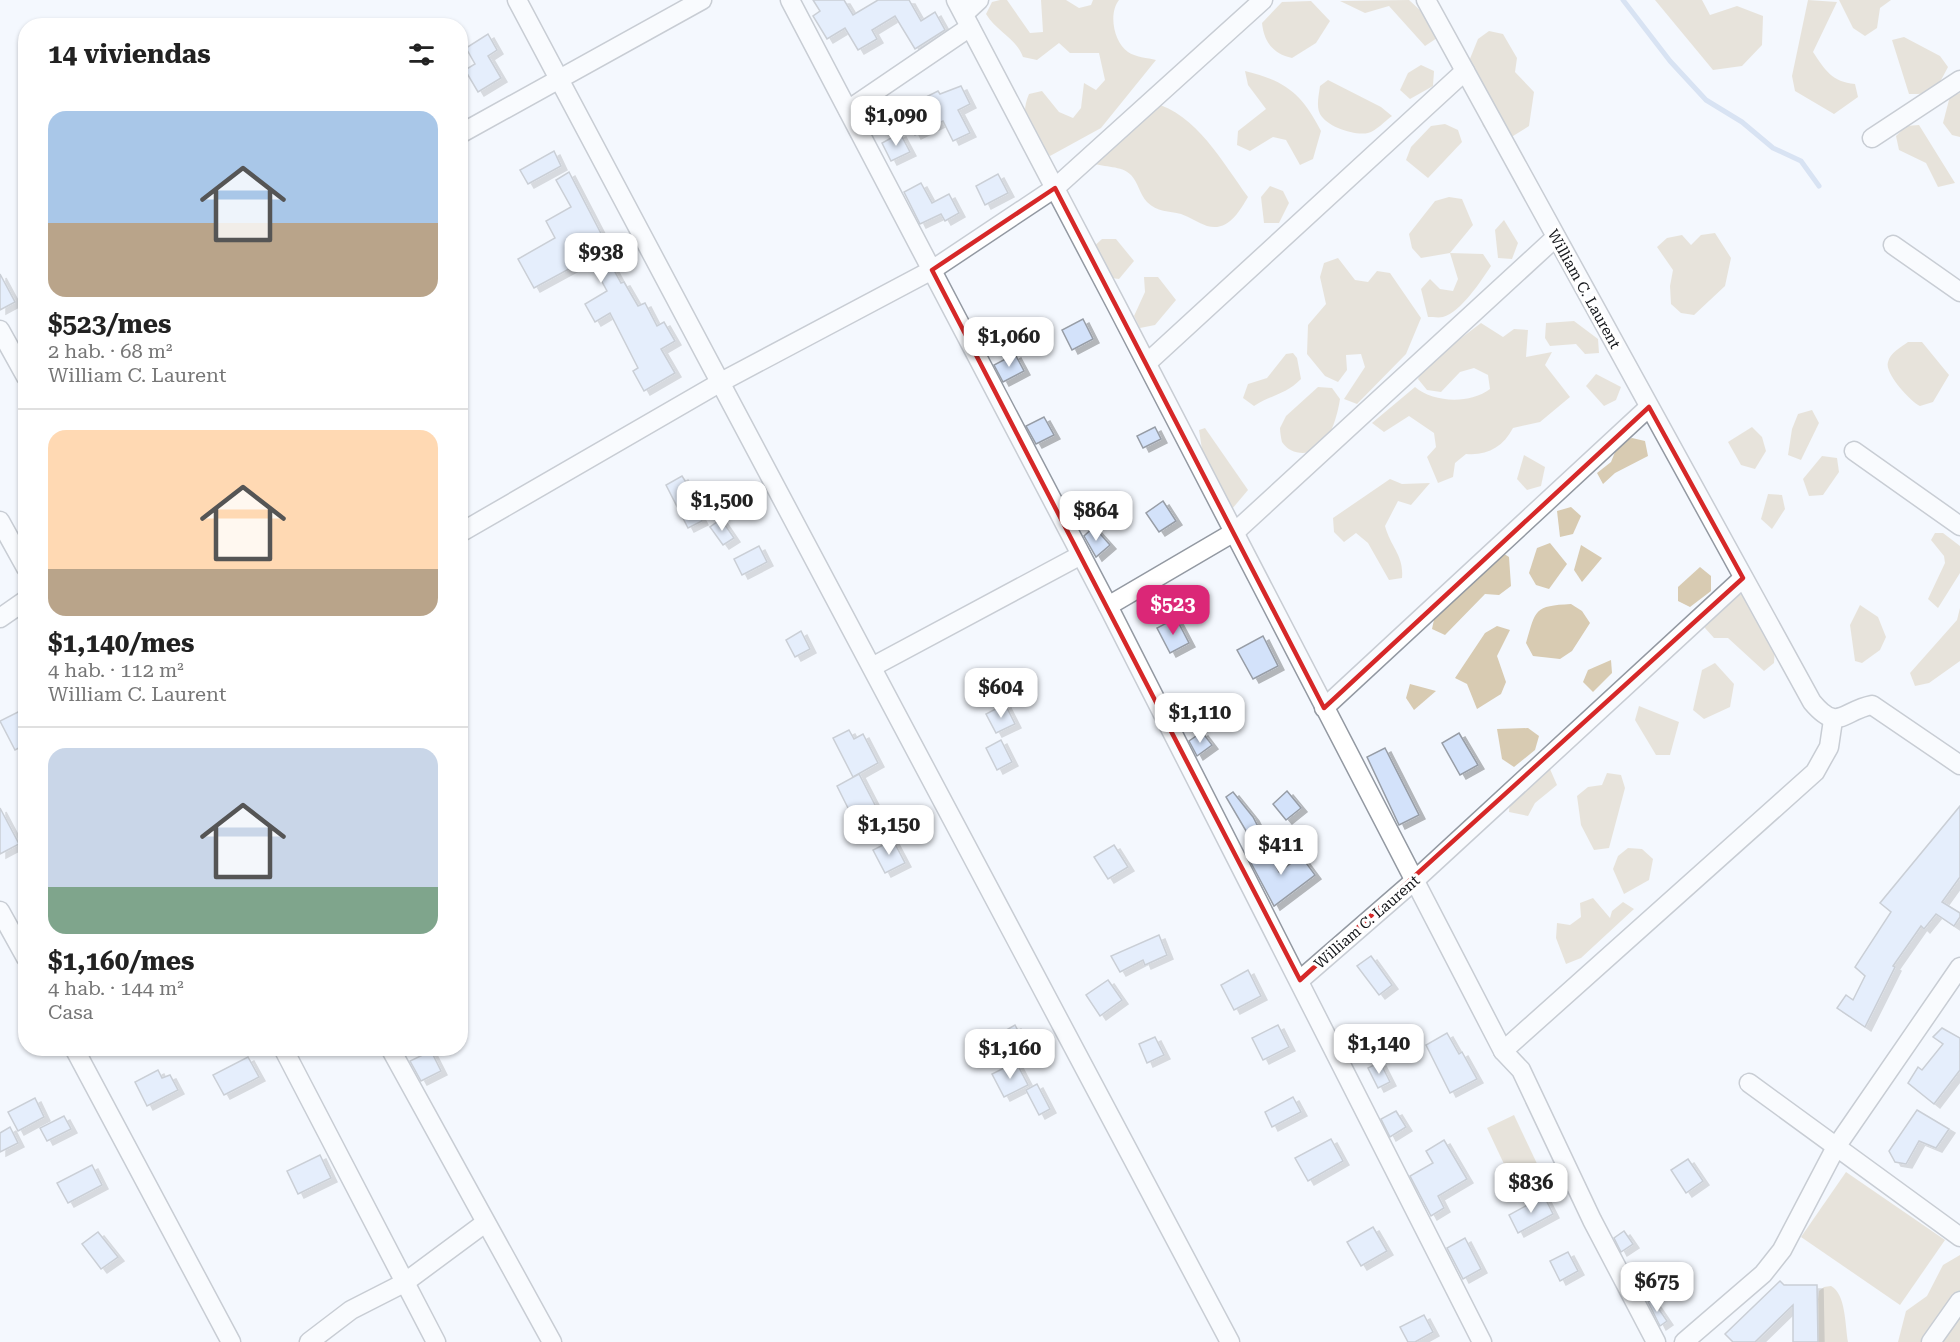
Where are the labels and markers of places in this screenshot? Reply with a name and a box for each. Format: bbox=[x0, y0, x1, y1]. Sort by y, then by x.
pin: $1,090 bbox=[847, 96, 945, 147]
pin: $938 bbox=[565, 233, 637, 284]
pin: $1,060 bbox=[960, 317, 1058, 368]
pin: $1,500 bbox=[673, 481, 771, 532]
pin: $864 bbox=[1060, 491, 1132, 542]
pin: $523 bbox=[1137, 585, 1209, 636]
pin: $604 bbox=[965, 668, 1037, 719]
pin: $1,110 bbox=[1151, 693, 1249, 744]
pin: $1,150 bbox=[840, 805, 938, 856]
pin: $411 bbox=[1245, 825, 1317, 876]
pin: $1,140 bbox=[1330, 1024, 1428, 1075]
pin: $1,160 bbox=[961, 1029, 1059, 1080]
pin: $836 bbox=[1495, 1163, 1567, 1214]
pin: $675 bbox=[1621, 1262, 1693, 1313]

